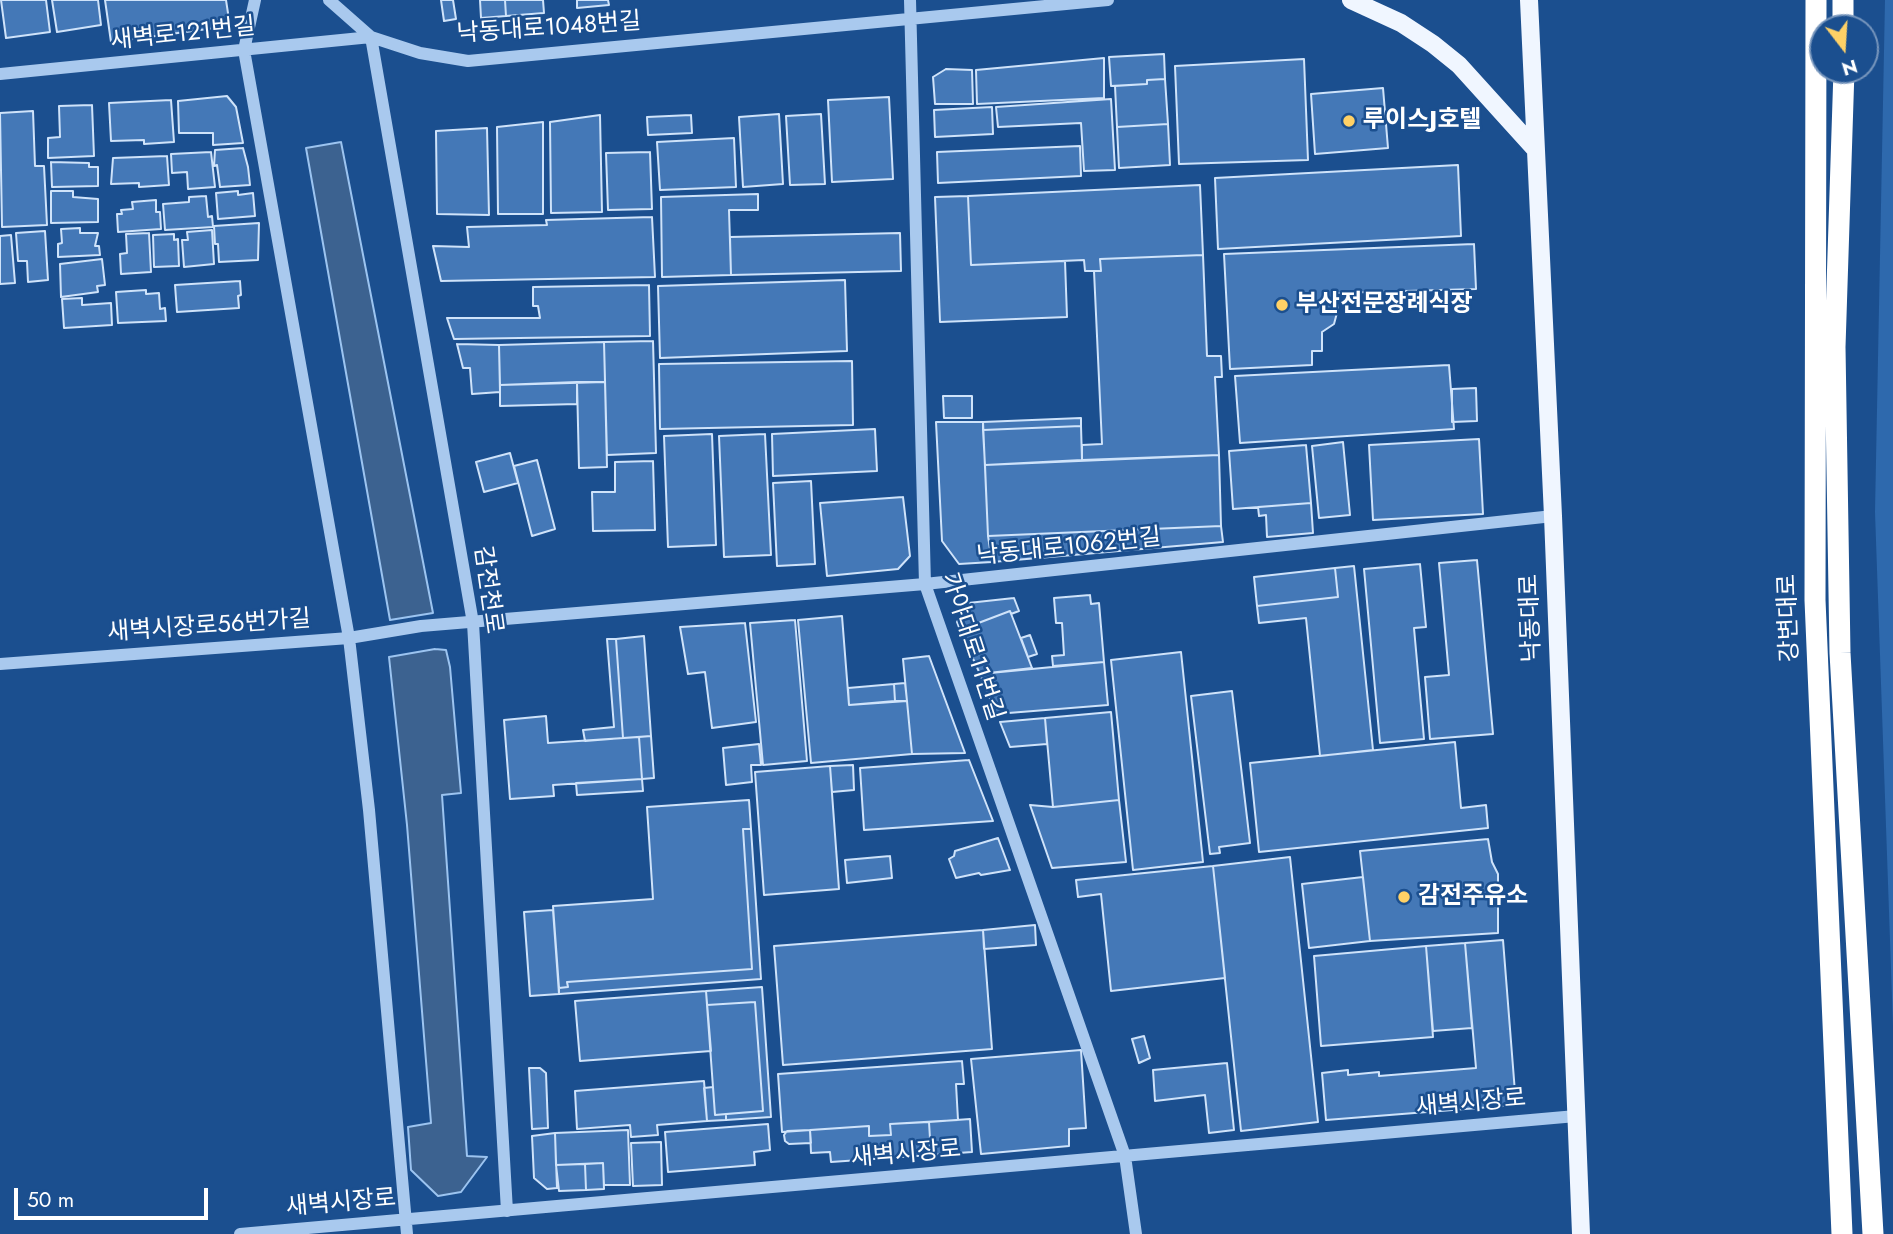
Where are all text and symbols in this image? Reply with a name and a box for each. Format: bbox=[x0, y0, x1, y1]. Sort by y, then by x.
street label: 낙동대로1048번길 bbox=[456, 8, 642, 50]
street label: 새벽로121번길 bbox=[109, 13, 257, 57]
north arrow bbox=[1809, 14, 1879, 84]
text: N bbox=[1839, 53, 1861, 83]
place label: 루이스J호텔 bbox=[1363, 107, 1481, 135]
marker: 루이스J호텔 bbox=[1341, 113, 1357, 129]
place label: 부산전문장례식장 bbox=[1296, 291, 1473, 319]
marker: 부산전문장례식장 bbox=[1274, 297, 1290, 313]
street label: 낙동대로1062번길 bbox=[975, 524, 1163, 572]
street label: 감전천로 bbox=[467, 544, 507, 636]
street label: 가야대로11번길 bbox=[933, 569, 1009, 725]
street label: 낙동대로 bbox=[1516, 573, 1548, 663]
street label: 강변대로 bbox=[1774, 573, 1806, 663]
street label: 새벽시장로56번가길 bbox=[106, 606, 312, 648]
place label: 감전주유소 bbox=[1418, 883, 1528, 911]
marker: 감전주유소 bbox=[1396, 889, 1412, 905]
street label: 새벽시장로 bbox=[1415, 1085, 1527, 1123]
street label: 새벽시장로 bbox=[850, 1136, 962, 1174]
scale bar bbox=[18, 1174, 212, 1218]
text: 50 m bbox=[27, 1185, 74, 1215]
street label: 새벽시장로 bbox=[285, 1185, 397, 1223]

